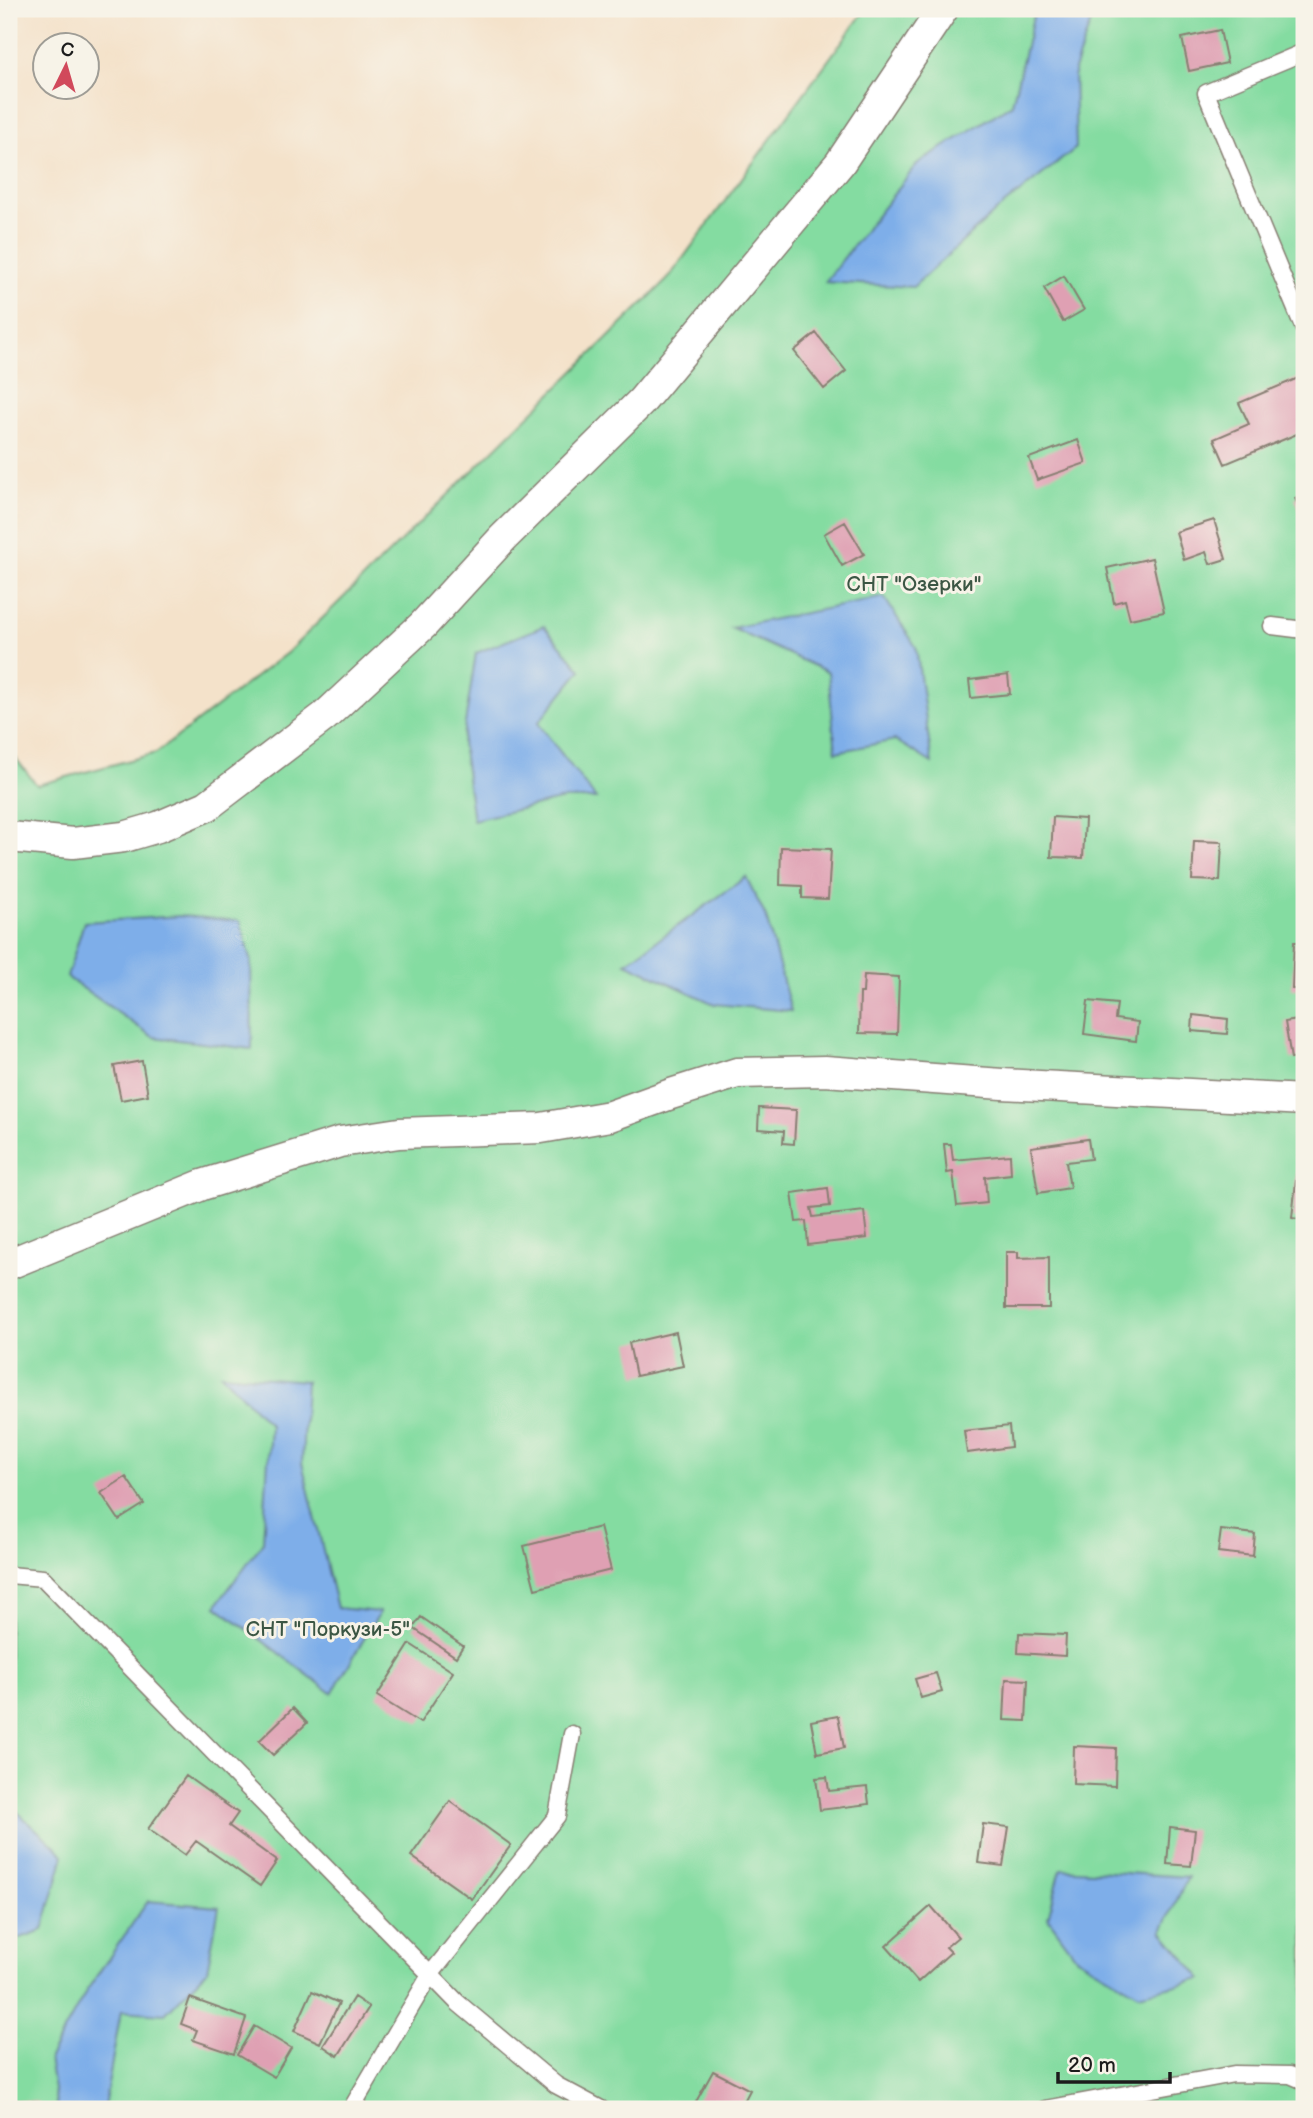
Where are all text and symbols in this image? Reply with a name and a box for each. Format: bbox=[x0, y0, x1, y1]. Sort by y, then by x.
north arrow bbox=[32, 32, 102, 102]
text: С bbox=[60, 39, 75, 63]
park label: СНТ "Озерки" bbox=[847, 572, 981, 597]
park label: СНТ "Поркузи-5" bbox=[246, 1617, 410, 1642]
scale bar bbox=[1058, 2041, 1170, 2085]
text: 20 m bbox=[1068, 2053, 1116, 2078]

